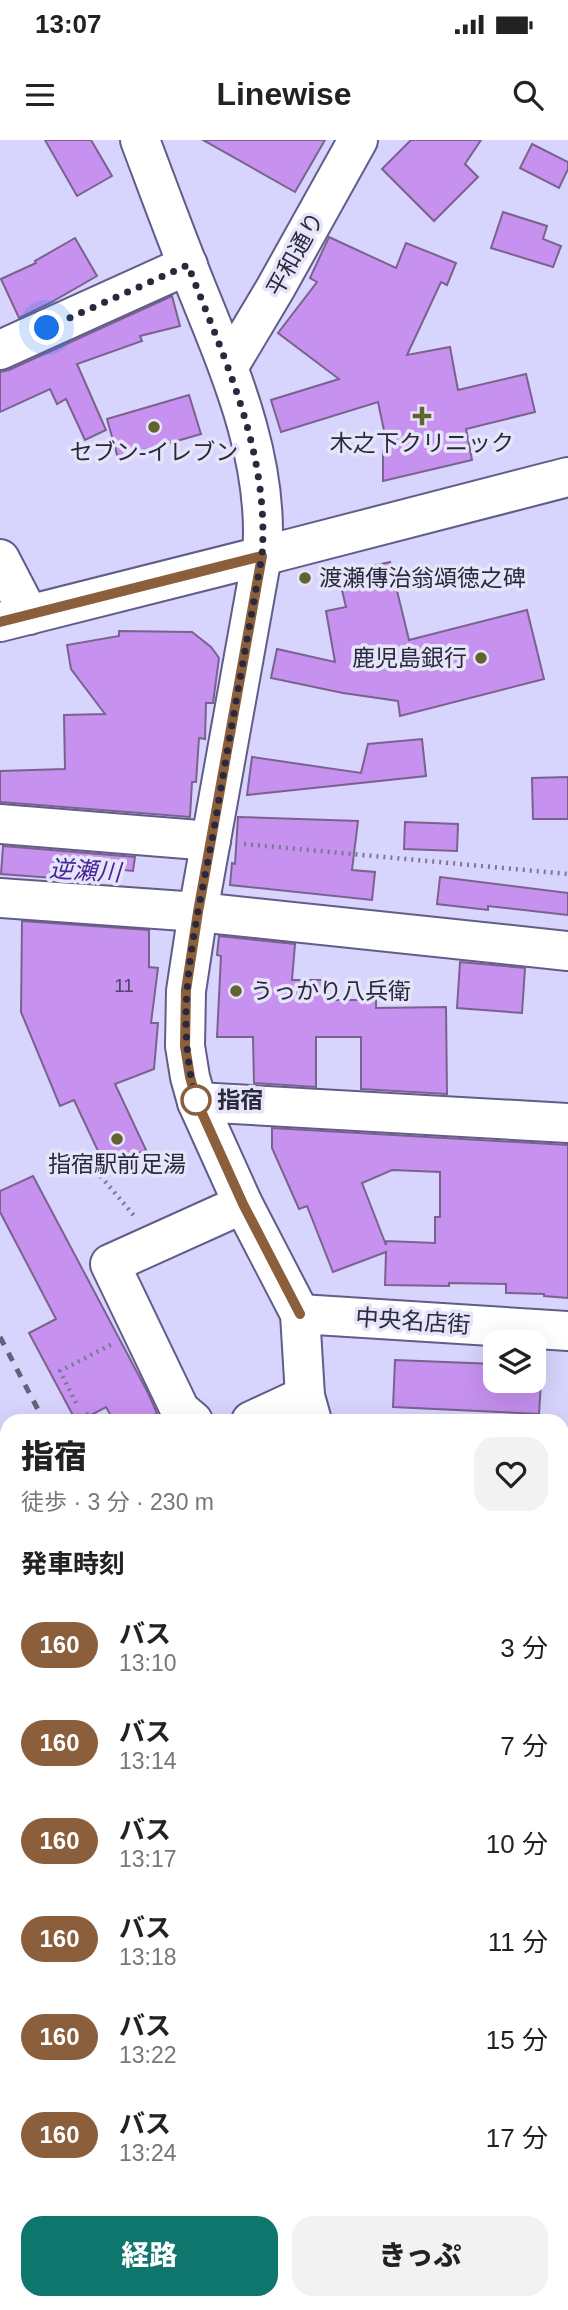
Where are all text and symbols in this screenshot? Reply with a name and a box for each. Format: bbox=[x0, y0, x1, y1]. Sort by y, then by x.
text: 13:07 bbox=[35, 9, 102, 39]
icon: menu bbox=[21, 76, 59, 114]
text: Linewise bbox=[216, 76, 352, 112]
icon: search bbox=[509, 76, 547, 114]
street label: 平和通り bbox=[261, 207, 329, 301]
your location bbox=[29, 310, 64, 345]
marker: 木之下クリニック bbox=[412, 406, 432, 426]
marker: セブン-イレブン bbox=[146, 419, 162, 435]
place label: 木之下クリニック bbox=[330, 430, 514, 456]
place label: セブン-イレブン bbox=[70, 439, 238, 465]
place label: 渡瀬傳治翁頌徳之碑 bbox=[319, 565, 526, 591]
marker: 渡瀬傳治翁頌徳之碑 bbox=[297, 570, 313, 586]
place label: 鹿児島銀行 bbox=[352, 645, 467, 671]
marker: 鹿児島銀行 bbox=[473, 650, 489, 666]
water label: 逆瀬川 bbox=[48, 855, 125, 886]
house number: 11 bbox=[114, 975, 134, 996]
place label: うっかり八兵衛 bbox=[250, 978, 411, 1004]
marker: うっかり八兵衛 bbox=[228, 983, 244, 999]
marker: 指宿 bbox=[181, 1085, 211, 1115]
place label: 指宿 bbox=[217, 1087, 263, 1113]
marker: 指宿駅前足湯 bbox=[109, 1131, 125, 1147]
place label: 指宿駅前足湯 bbox=[48, 1151, 186, 1177]
street label: 中央名店街 bbox=[355, 1304, 471, 1338]
map controls bbox=[483, 1330, 546, 1393]
button: layers bbox=[483, 1330, 546, 1393]
button: heart bbox=[474, 1437, 548, 1511]
text: 指宿 bbox=[21, 1438, 87, 1475]
text: 徒歩 · 3 分 · 230 m bbox=[21, 1489, 214, 1515]
text: 発車時刻 bbox=[21, 1549, 125, 1579]
text: バス bbox=[119, 1619, 171, 1649]
text: 160 bbox=[39, 1631, 80, 1658]
text: 3 分 bbox=[500, 1633, 548, 1663]
text: 13:10 bbox=[119, 1650, 177, 1676]
text: バス bbox=[119, 1717, 171, 1747]
text: 160 bbox=[39, 1729, 80, 1756]
text: 7 分 bbox=[500, 1731, 548, 1761]
text: 13:14 bbox=[119, 1748, 177, 1774]
text: バス bbox=[119, 1815, 171, 1845]
text: 160 bbox=[39, 1827, 80, 1854]
text: 10 分 bbox=[486, 1829, 548, 1859]
text: 13:17 bbox=[119, 1846, 177, 1872]
text: バス bbox=[119, 1913, 171, 1943]
text: 160 bbox=[39, 1925, 80, 1952]
text: 11 分 bbox=[488, 1927, 548, 1957]
text: 13:18 bbox=[119, 1944, 177, 1970]
text: バス bbox=[119, 2011, 171, 2041]
text: 160 bbox=[39, 2023, 80, 2050]
text: 15 分 bbox=[486, 2025, 548, 2055]
text: 13:22 bbox=[119, 2042, 177, 2068]
text: バス bbox=[119, 2109, 171, 2139]
text: 160 bbox=[39, 2121, 80, 2148]
text: 17 分 bbox=[486, 2123, 548, 2153]
text: 13:24 bbox=[119, 2140, 177, 2166]
button: 経路 bbox=[21, 2216, 278, 2296]
button: きっぷ bbox=[292, 2216, 548, 2296]

